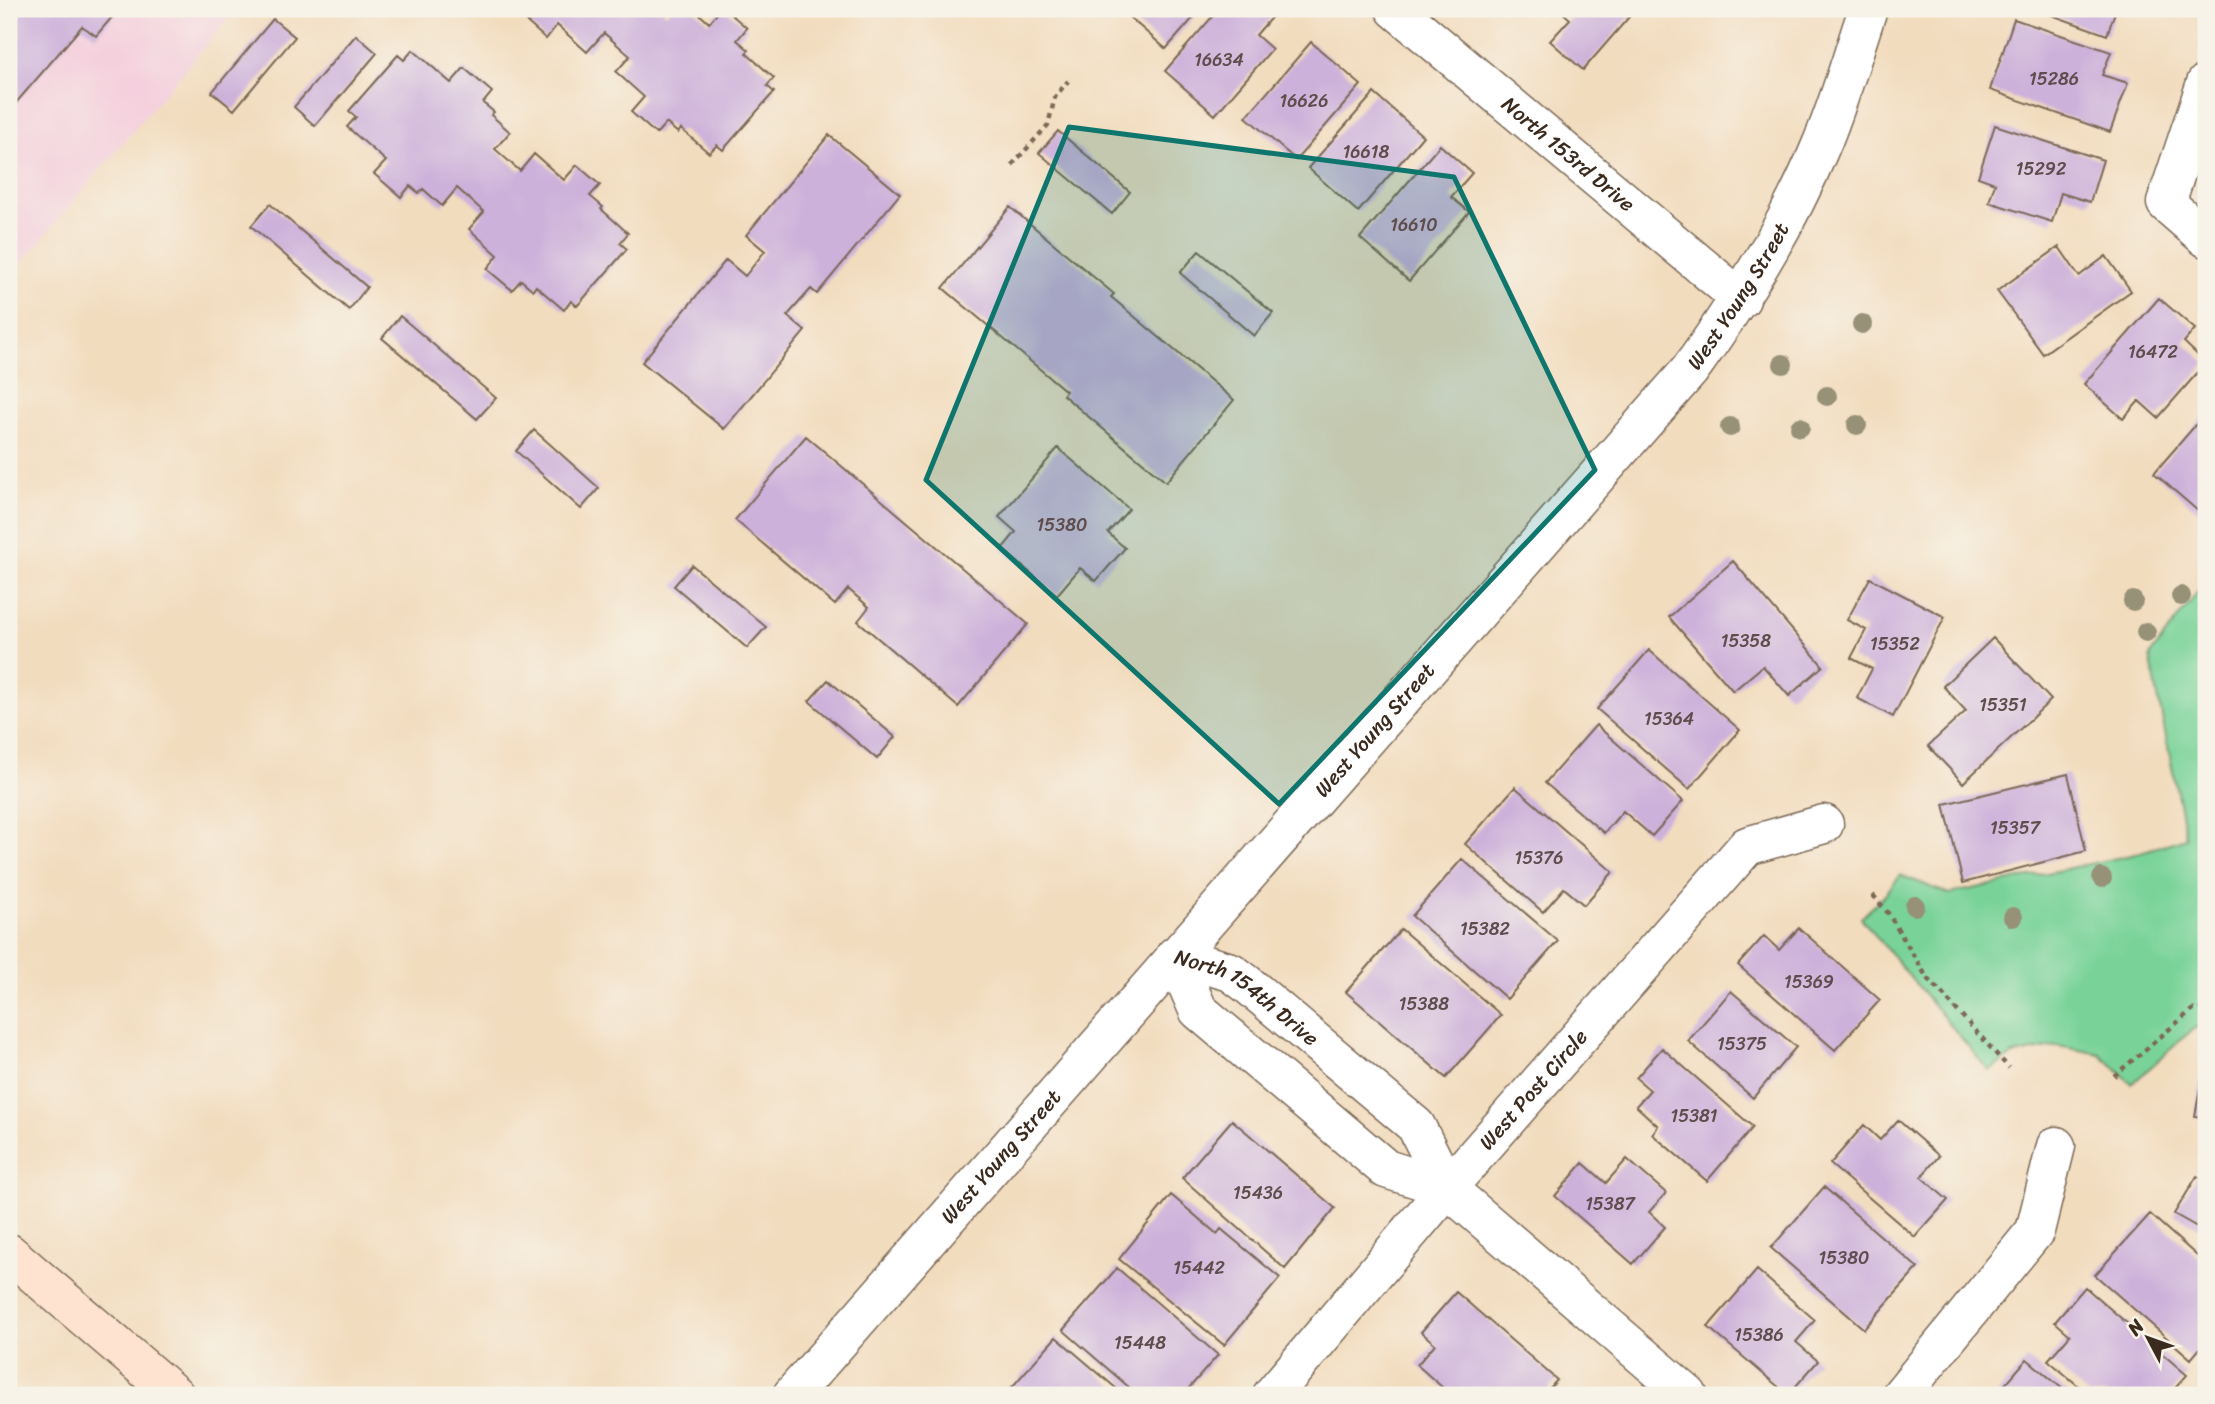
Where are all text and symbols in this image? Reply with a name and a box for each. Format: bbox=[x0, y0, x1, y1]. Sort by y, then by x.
house number: 16634 bbox=[1194, 44, 1244, 76]
house number: 15286 bbox=[2029, 63, 2079, 95]
house number: 16626 bbox=[1280, 85, 1328, 117]
street label: North 153rd Drive bbox=[1493, 86, 1644, 222]
house number: 16618 bbox=[1343, 136, 1390, 168]
house number: 15292 bbox=[2016, 153, 2066, 185]
house number: 16610 bbox=[1390, 209, 1438, 241]
street label: West Young Street bbox=[1677, 215, 1800, 378]
house number: 16472 bbox=[2128, 336, 2178, 368]
house number: 15380 bbox=[1037, 509, 1087, 541]
house number: 15358 bbox=[1721, 625, 1771, 657]
house number: 15352 bbox=[1870, 628, 1920, 660]
street label: West Young Street bbox=[1304, 654, 1445, 806]
house number: 15351 bbox=[1979, 689, 2027, 721]
house number: 15364 bbox=[1644, 703, 1694, 735]
house number: 15357 bbox=[1990, 812, 2042, 844]
house number: 15376 bbox=[1514, 842, 1564, 874]
house number: 15382 bbox=[1460, 913, 1510, 945]
street label: North 154th Drive bbox=[1170, 938, 1328, 1056]
house number: 15369 bbox=[1784, 966, 1834, 998]
house number: 15388 bbox=[1399, 988, 1449, 1020]
street label: West Post Circle bbox=[1469, 1020, 1598, 1159]
house number: 15375 bbox=[1717, 1028, 1767, 1060]
street label: West Young Street bbox=[931, 1080, 1071, 1233]
house number: 15381 bbox=[1670, 1100, 1718, 1132]
house number: 15436 bbox=[1233, 1177, 1283, 1209]
house number: 15387 bbox=[1585, 1188, 1637, 1220]
house number: 15380 bbox=[1819, 1242, 1869, 1274]
house number: 15442 bbox=[1173, 1252, 1225, 1284]
north arrow bbox=[2114, 1302, 2184, 1372]
text: N bbox=[2118, 1311, 2153, 1344]
house number: 15386 bbox=[1734, 1319, 1784, 1351]
house number: 15448 bbox=[1114, 1327, 1166, 1359]

